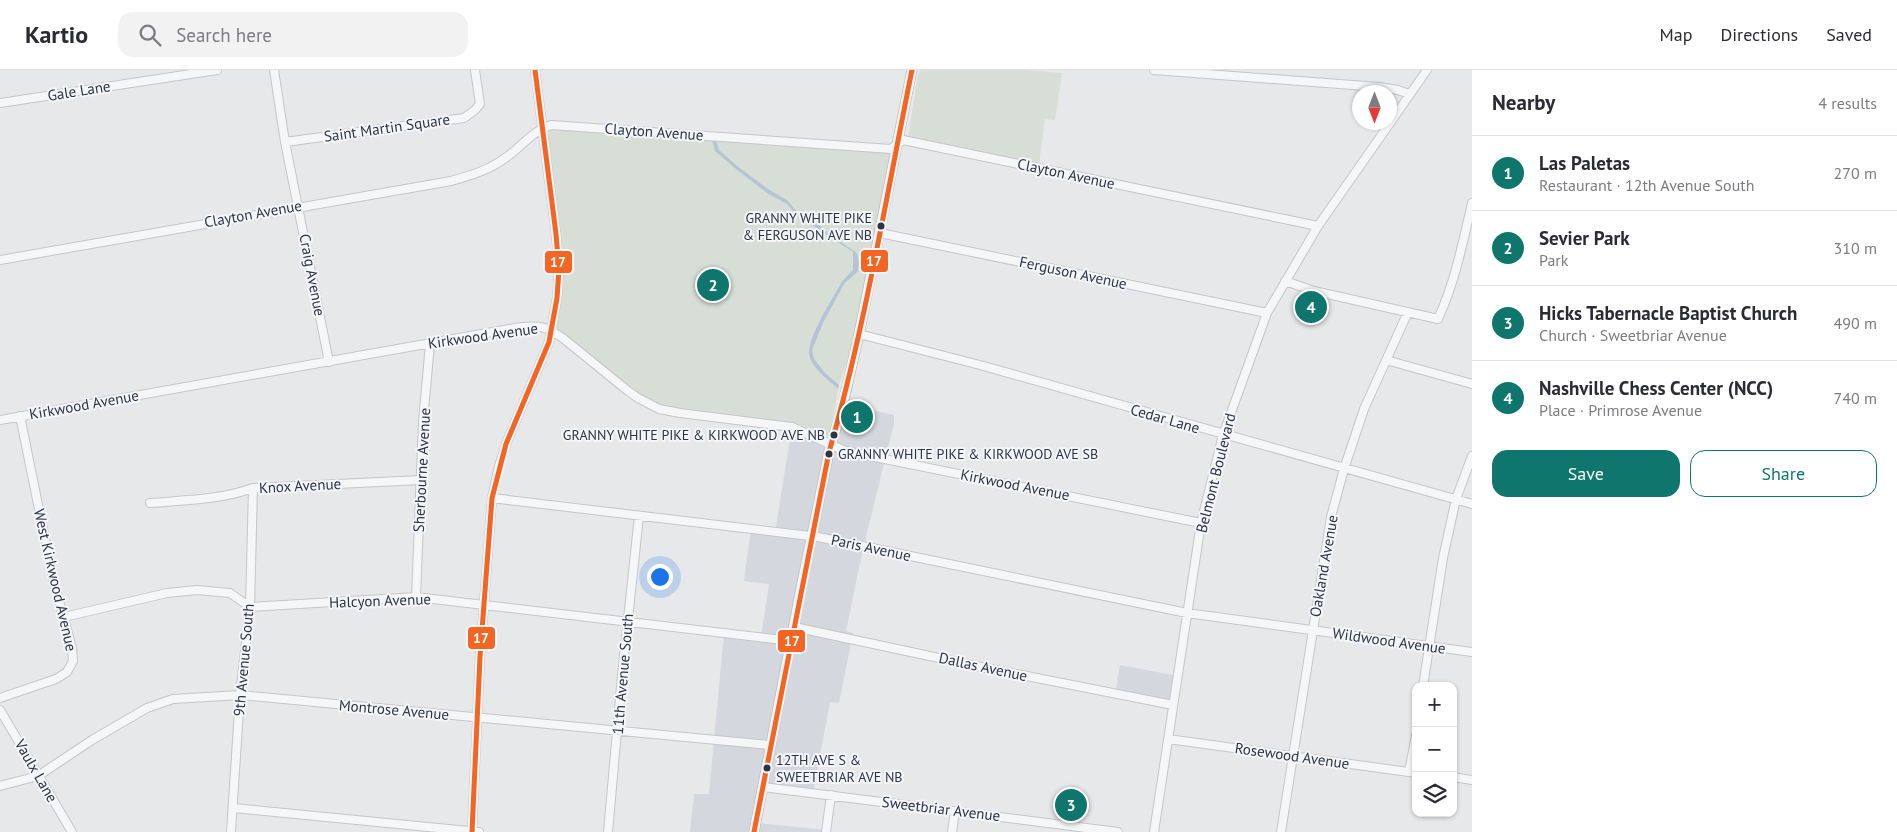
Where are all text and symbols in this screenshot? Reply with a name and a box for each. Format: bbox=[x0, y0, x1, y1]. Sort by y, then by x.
search box bbox=[118, 12, 468, 57]
text: Kartio bbox=[25, 19, 88, 50]
icon: search bbox=[136, 21, 164, 49]
text: Search here bbox=[176, 23, 272, 47]
text: Map bbox=[1660, 23, 1692, 46]
text: Directions bbox=[1720, 23, 1798, 46]
text: Saved bbox=[1826, 23, 1872, 46]
street label: Gale Lane bbox=[46, 76, 112, 105]
north arrow bbox=[1352, 85, 1397, 130]
text: Nearby bbox=[1492, 89, 1555, 116]
text: 4 results bbox=[1818, 93, 1877, 113]
street label: Saint Martin Square bbox=[323, 109, 451, 146]
street label: Clayton Avenue bbox=[604, 119, 704, 144]
text: Las Paletas bbox=[1539, 151, 1630, 175]
street label: Clayton Avenue bbox=[1016, 154, 1116, 193]
text: 1 bbox=[1503, 163, 1513, 183]
text: 270 m bbox=[1834, 163, 1877, 183]
text: Restaurant · 12th Avenue South bbox=[1539, 175, 1754, 195]
street label: Clayton Avenue bbox=[203, 196, 303, 231]
place label: GRANNY WHITE PIKE & FERGUSON AVE NB bbox=[743, 209, 872, 244]
marker: GRANNY WHITE PIKE & FERGUSON AVE NB bbox=[876, 221, 886, 231]
text: Sevier Park bbox=[1539, 226, 1630, 250]
street label: Craig Avenue bbox=[295, 232, 330, 318]
text: 2 bbox=[1503, 238, 1513, 258]
text: 310 m bbox=[1834, 238, 1877, 258]
line badge: 17 bbox=[860, 249, 889, 273]
line badge: 17 bbox=[544, 250, 573, 274]
text: Park bbox=[1539, 250, 1568, 270]
text: 17 bbox=[866, 252, 882, 270]
street label: Ferguson Avenue bbox=[1018, 252, 1129, 293]
text: 17 bbox=[550, 253, 566, 271]
pin: 2 bbox=[697, 266, 729, 304]
pin: 4 bbox=[1295, 288, 1327, 326]
text: Hicks Tabernacle Baptist Church bbox=[1539, 301, 1797, 325]
text: 3 bbox=[1503, 313, 1513, 333]
text: 490 m bbox=[1834, 313, 1877, 333]
street label: Kirkwood Avenue bbox=[427, 318, 539, 353]
text: Church · Sweetbriar Avenue bbox=[1539, 325, 1727, 345]
text: Nashville Chess Center (NCC) bbox=[1539, 376, 1773, 400]
street label: Kirkwood Avenue bbox=[28, 386, 140, 423]
text: 4 bbox=[1503, 388, 1513, 408]
text: 740 m bbox=[1834, 388, 1877, 408]
pin: 1 bbox=[841, 398, 873, 436]
street label: Cedar Lane bbox=[1128, 400, 1202, 437]
text: Place · Primrose Avenue bbox=[1539, 400, 1702, 420]
street label: Sherbourne Avenue bbox=[409, 407, 434, 533]
street label: Belmont Boulevard bbox=[1191, 411, 1240, 535]
place label: GRANNY WHITE PIKE & KIRKWOOD AVE NB bbox=[563, 426, 825, 444]
marker: GRANNY WHITE PIKE & KIRKWOOD AVE NB bbox=[829, 430, 839, 440]
place label: GRANNY WHITE PIKE & KIRKWOOD AVE SB bbox=[838, 445, 1098, 463]
marker: GRANNY WHITE PIKE & KIRKWOOD AVE SB bbox=[824, 449, 834, 459]
button: Save bbox=[1492, 450, 1680, 497]
button: Share bbox=[1690, 450, 1877, 497]
street label: Kirkwood Avenue bbox=[959, 465, 1071, 504]
street label: Knox Avenue bbox=[258, 474, 342, 497]
street label: West Kirkwood Avenue bbox=[30, 507, 81, 653]
street label: Oakland Avenue bbox=[1305, 513, 1342, 618]
street label: Paris Avenue bbox=[829, 530, 913, 565]
your location bbox=[647, 564, 673, 590]
street label: Halcyon Avenue bbox=[329, 589, 431, 612]
street label: 9th Avenue South bbox=[229, 603, 258, 717]
street label: 11th Avenue South bbox=[608, 613, 637, 735]
street label: Wildwood Avenue bbox=[1331, 623, 1447, 658]
line badge: 17 bbox=[467, 626, 496, 650]
text: 17 bbox=[473, 629, 489, 647]
line badge: 17 bbox=[777, 629, 806, 653]
text: 17 bbox=[784, 632, 800, 650]
street label: Dallas Avenue bbox=[937, 648, 1029, 685]
map controls bbox=[1412, 682, 1457, 817]
button: + bbox=[1412, 682, 1457, 727]
street label: Montrose Avenue bbox=[338, 695, 450, 724]
button: − bbox=[1412, 727, 1457, 772]
street label: Vaulx Lane bbox=[10, 735, 62, 806]
street label: Rosewood Avenue bbox=[1234, 738, 1351, 773]
place label: 12TH AVE S & SWEETBRIAR AVE NB bbox=[776, 751, 903, 786]
marker: 12TH AVE S & SWEETBRIAR AVE NB bbox=[762, 763, 772, 773]
button: layers bbox=[1412, 772, 1457, 817]
pin: 3 bbox=[1055, 786, 1087, 824]
street label: Sweetbriar Avenue bbox=[881, 792, 1001, 825]

